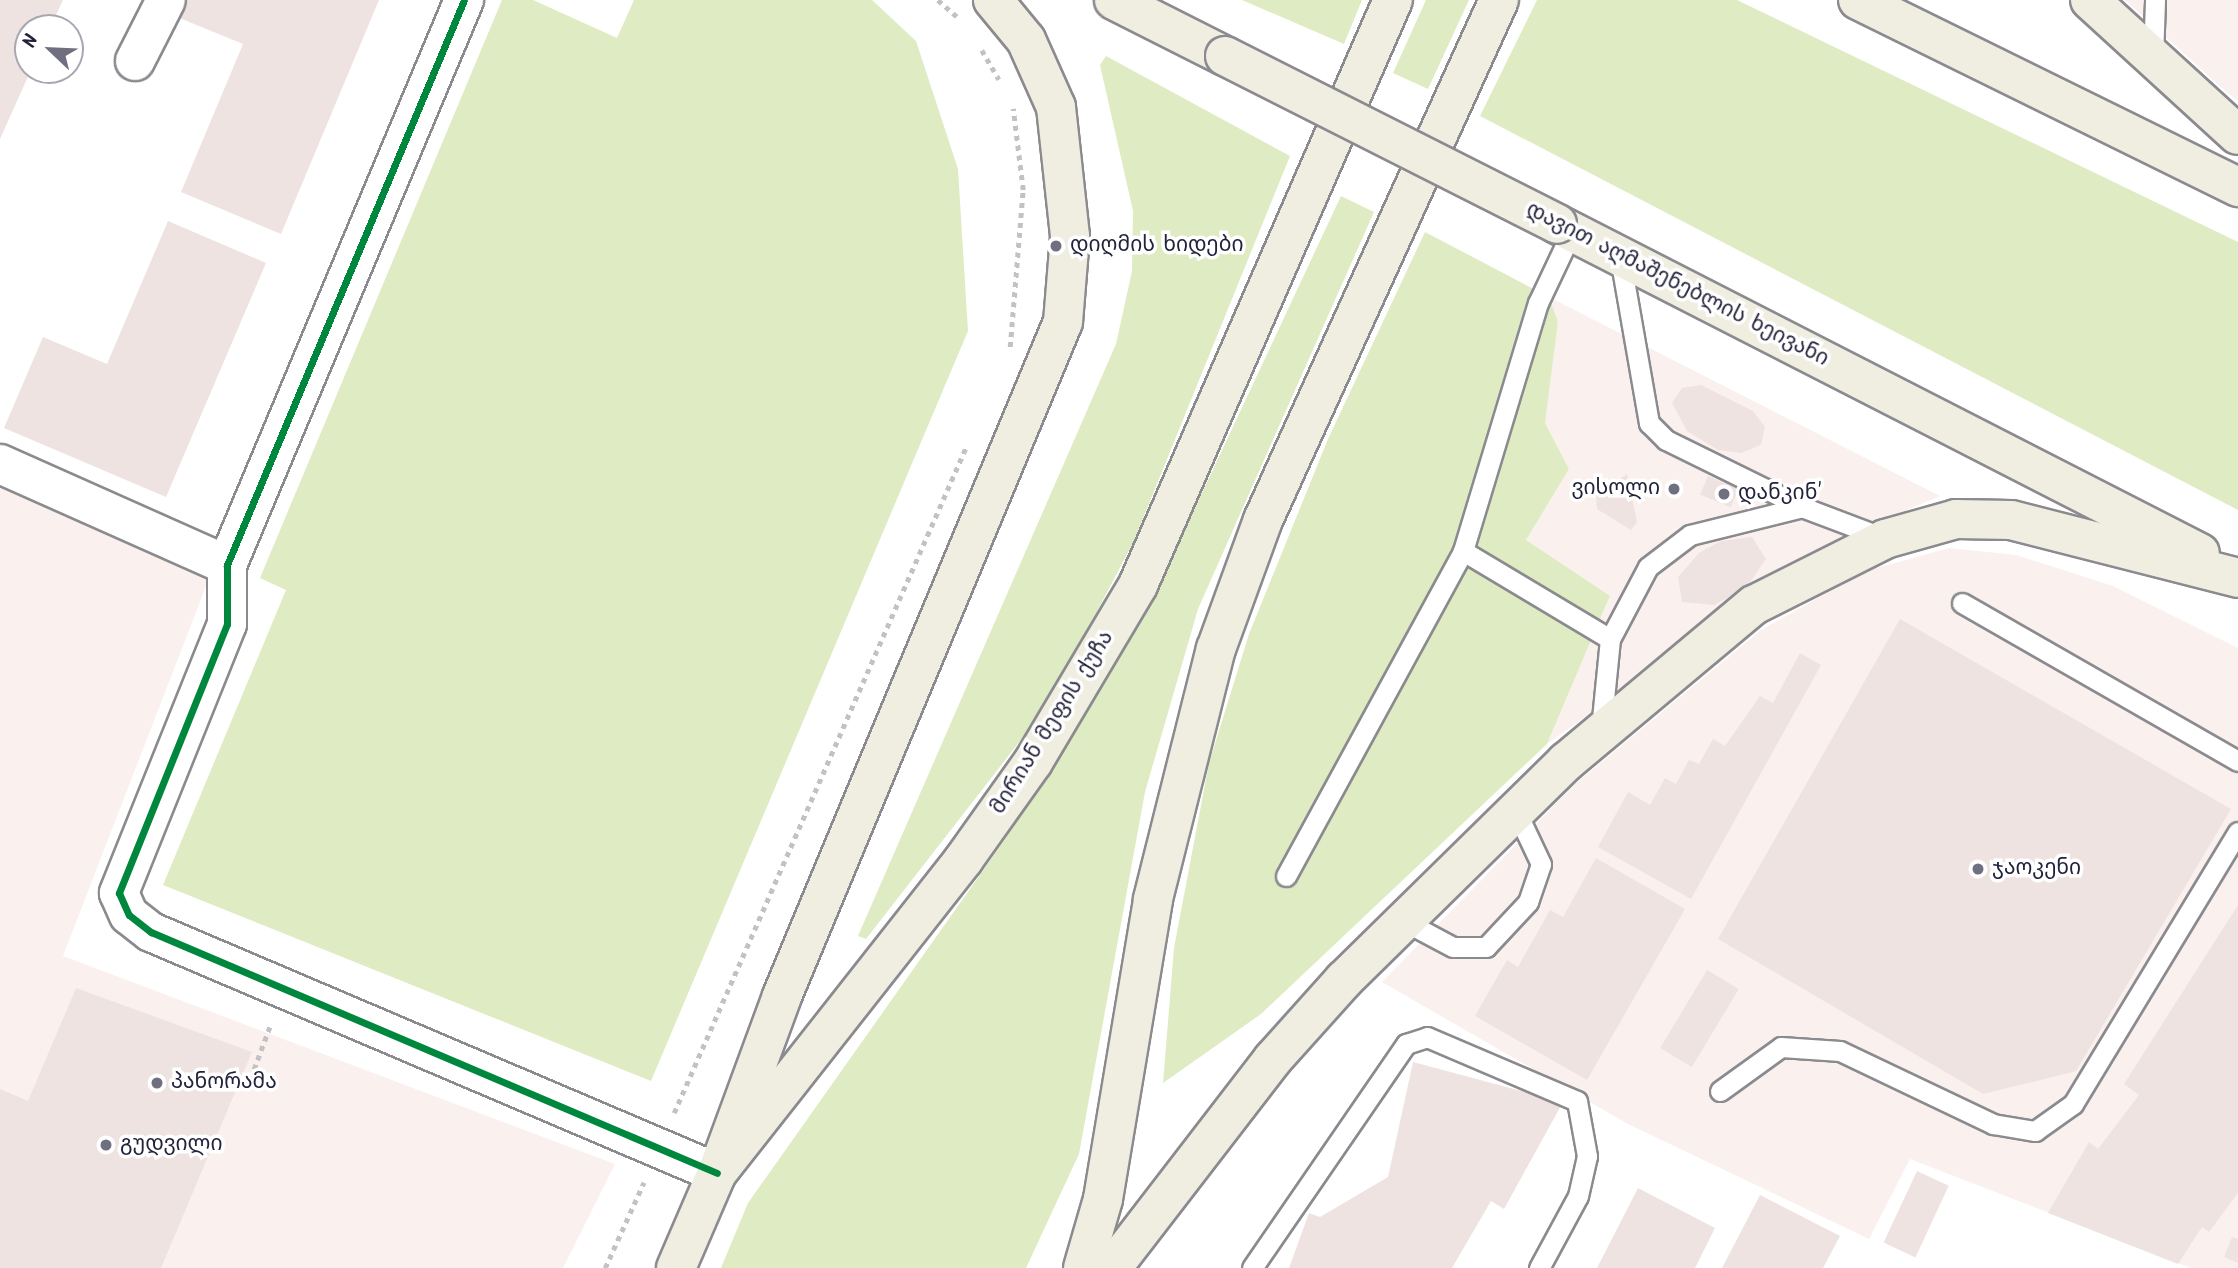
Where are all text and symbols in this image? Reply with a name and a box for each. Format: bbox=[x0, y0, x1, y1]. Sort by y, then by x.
north arrow bbox=[14, 14, 84, 84]
text: N bbox=[15, 30, 48, 53]
street label: დავით აღმაშენებლის ხეივანი bbox=[1522, 197, 1832, 373]
place label: დიღმის ხიდები bbox=[1070, 233, 1244, 259]
marker: დიღმის ხიდები bbox=[1048, 238, 1064, 254]
place label: ვისოლი bbox=[1571, 476, 1660, 502]
marker: ვისოლი bbox=[1666, 481, 1682, 497]
place label: დანკინ' bbox=[1738, 481, 1820, 507]
marker: დანკინ' bbox=[1716, 486, 1732, 502]
street label: მირიან მეფის ქუჩა bbox=[986, 627, 1120, 819]
place label: ჯაოკენი bbox=[1992, 856, 2081, 882]
marker: ჯაოკენი bbox=[1970, 861, 1986, 877]
place label: პანორამა bbox=[171, 1070, 277, 1096]
marker: პანორამა bbox=[149, 1075, 165, 1091]
place label: გუდვილი bbox=[120, 1132, 222, 1158]
marker: გუდვილი bbox=[98, 1137, 114, 1153]

